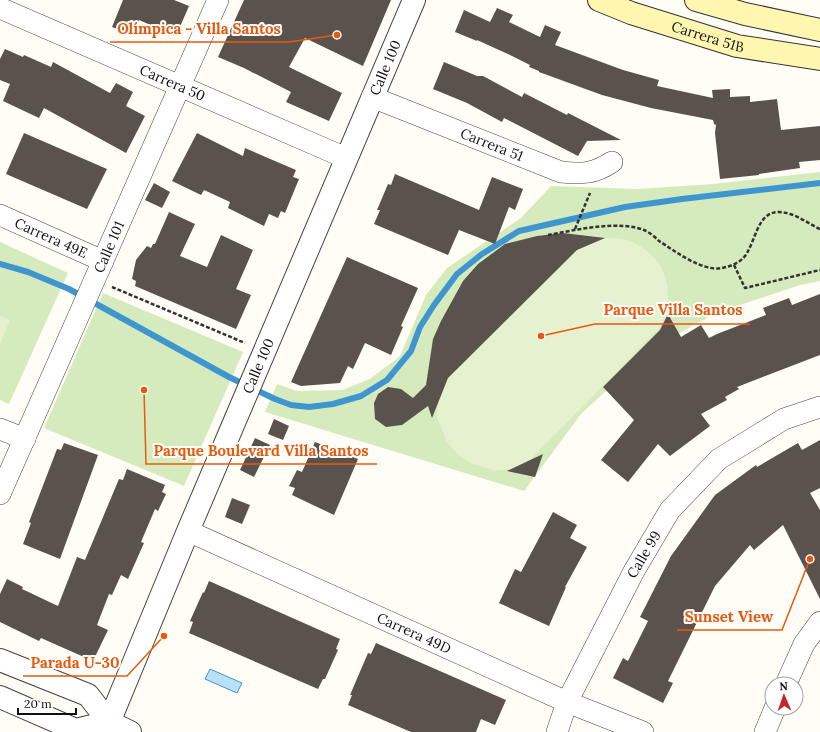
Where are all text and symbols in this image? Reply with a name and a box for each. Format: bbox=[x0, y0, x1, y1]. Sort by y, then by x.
callout: Olímpica - Villa Santos bbox=[110, 15, 289, 42]
street label: Carrera 51B bbox=[669, 17, 746, 56]
text: Olímpica - Villa Santos bbox=[117, 19, 281, 38]
street label: Calle 100 bbox=[365, 37, 405, 98]
street label: Carrera 50 bbox=[137, 61, 208, 105]
street label: Carrera 51 bbox=[458, 124, 526, 165]
street label: Carrera 49E bbox=[12, 214, 91, 262]
street label: Calle 101 bbox=[90, 218, 128, 276]
callout: Parque Villa Santos bbox=[595, 297, 750, 324]
text: Parque Villa Santos bbox=[604, 300, 742, 319]
street label: Calle 100 bbox=[239, 335, 278, 396]
callout: Parque Boulevard Villa Santos bbox=[146, 437, 377, 464]
text: Parque Boulevard Villa Santos bbox=[153, 441, 369, 460]
street label: Calle 99 bbox=[623, 527, 665, 581]
callout: Sunset View bbox=[677, 603, 782, 630]
text: Sunset View bbox=[685, 607, 774, 626]
street label: Carrera 49D bbox=[374, 608, 454, 658]
callout: Parada U-30 bbox=[23, 649, 127, 676]
text: Parada U-30 bbox=[31, 653, 119, 672]
north arrow bbox=[764, 676, 804, 716]
text: N bbox=[779, 679, 789, 693]
scale bar bbox=[18, 690, 76, 716]
text: 20 m bbox=[24, 696, 52, 711]

